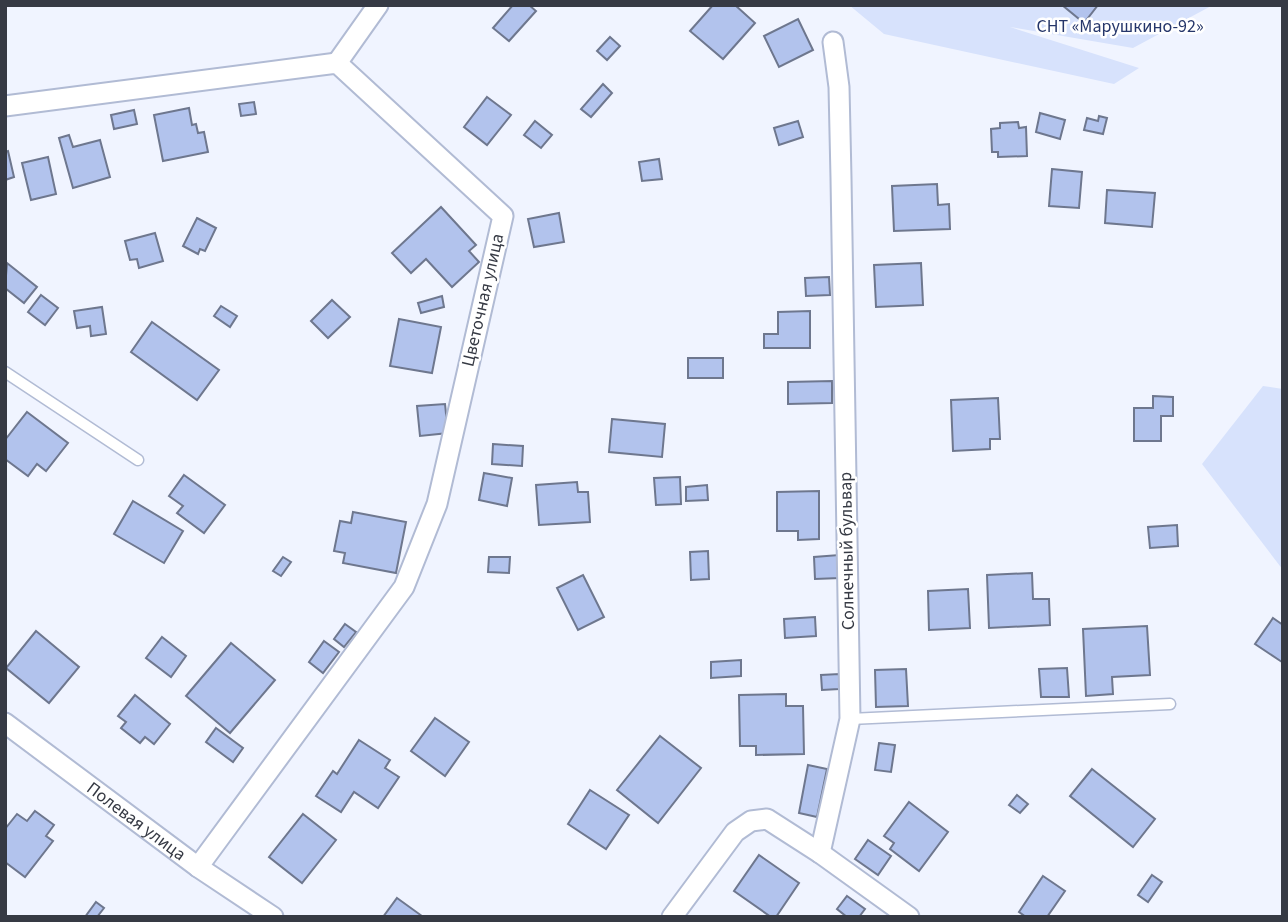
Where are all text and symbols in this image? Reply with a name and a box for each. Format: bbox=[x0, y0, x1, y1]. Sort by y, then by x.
park label: СНТ «Марушкино-92» bbox=[1036, 14, 1204, 39]
street label: Цветочная улица bbox=[456, 231, 510, 369]
street label: Солнечный бульвар bbox=[833, 472, 861, 630]
street label: Полевая улица bbox=[82, 776, 191, 866]

